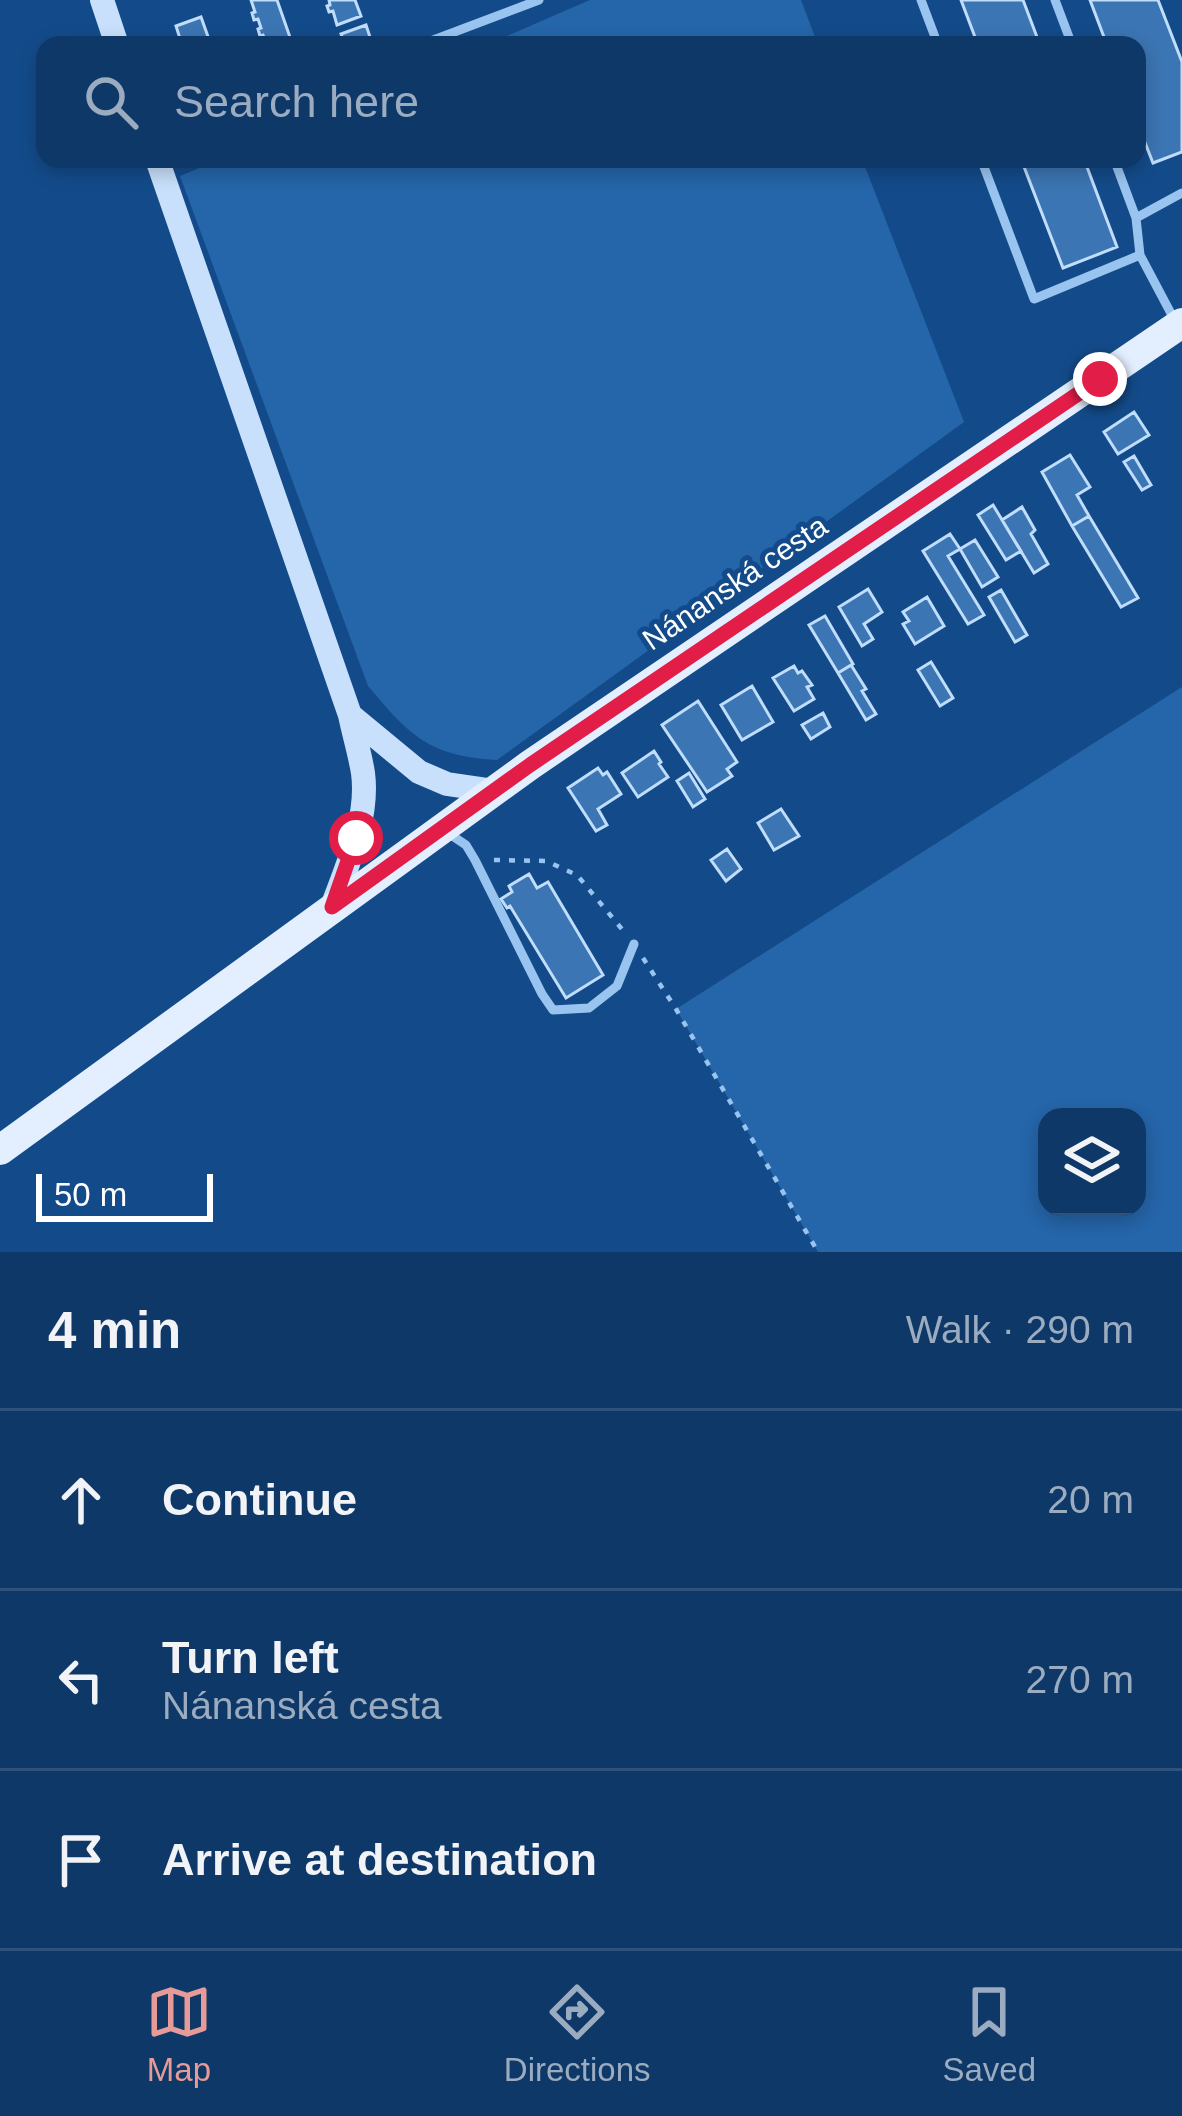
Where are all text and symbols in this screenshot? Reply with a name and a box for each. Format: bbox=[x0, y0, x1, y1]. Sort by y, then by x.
search box bbox=[36, 36, 1146, 168]
icon: search bbox=[78, 69, 144, 135]
text: Search here bbox=[174, 76, 419, 127]
route end bbox=[1073, 352, 1127, 406]
street label: Nánanská cesta bbox=[636, 509, 833, 656]
route start bbox=[329, 811, 383, 865]
map controls bbox=[1038, 1108, 1146, 1216]
button: layers bbox=[1038, 1108, 1146, 1216]
scale bar bbox=[36, 1168, 213, 1221]
text: 50 m bbox=[54, 1176, 127, 1213]
text: 4 min bbox=[48, 1302, 181, 1359]
text: Walk · 290 m bbox=[906, 1308, 1134, 1351]
icon: ahead bbox=[48, 1467, 114, 1533]
text: Continue bbox=[162, 1474, 357, 1525]
text: 20 m bbox=[1047, 1478, 1134, 1521]
text: Turn left bbox=[162, 1632, 339, 1683]
icon: left bbox=[48, 1647, 114, 1713]
text: 270 m bbox=[1026, 1658, 1134, 1701]
text: Nánanská cesta bbox=[162, 1684, 442, 1727]
icon: arrive bbox=[48, 1827, 114, 1893]
text: Arrive at destination bbox=[162, 1834, 597, 1885]
tab: Map bbox=[146, 1979, 212, 2089]
tab: Directions bbox=[504, 1979, 651, 2089]
tab: Saved bbox=[942, 1979, 1036, 2089]

